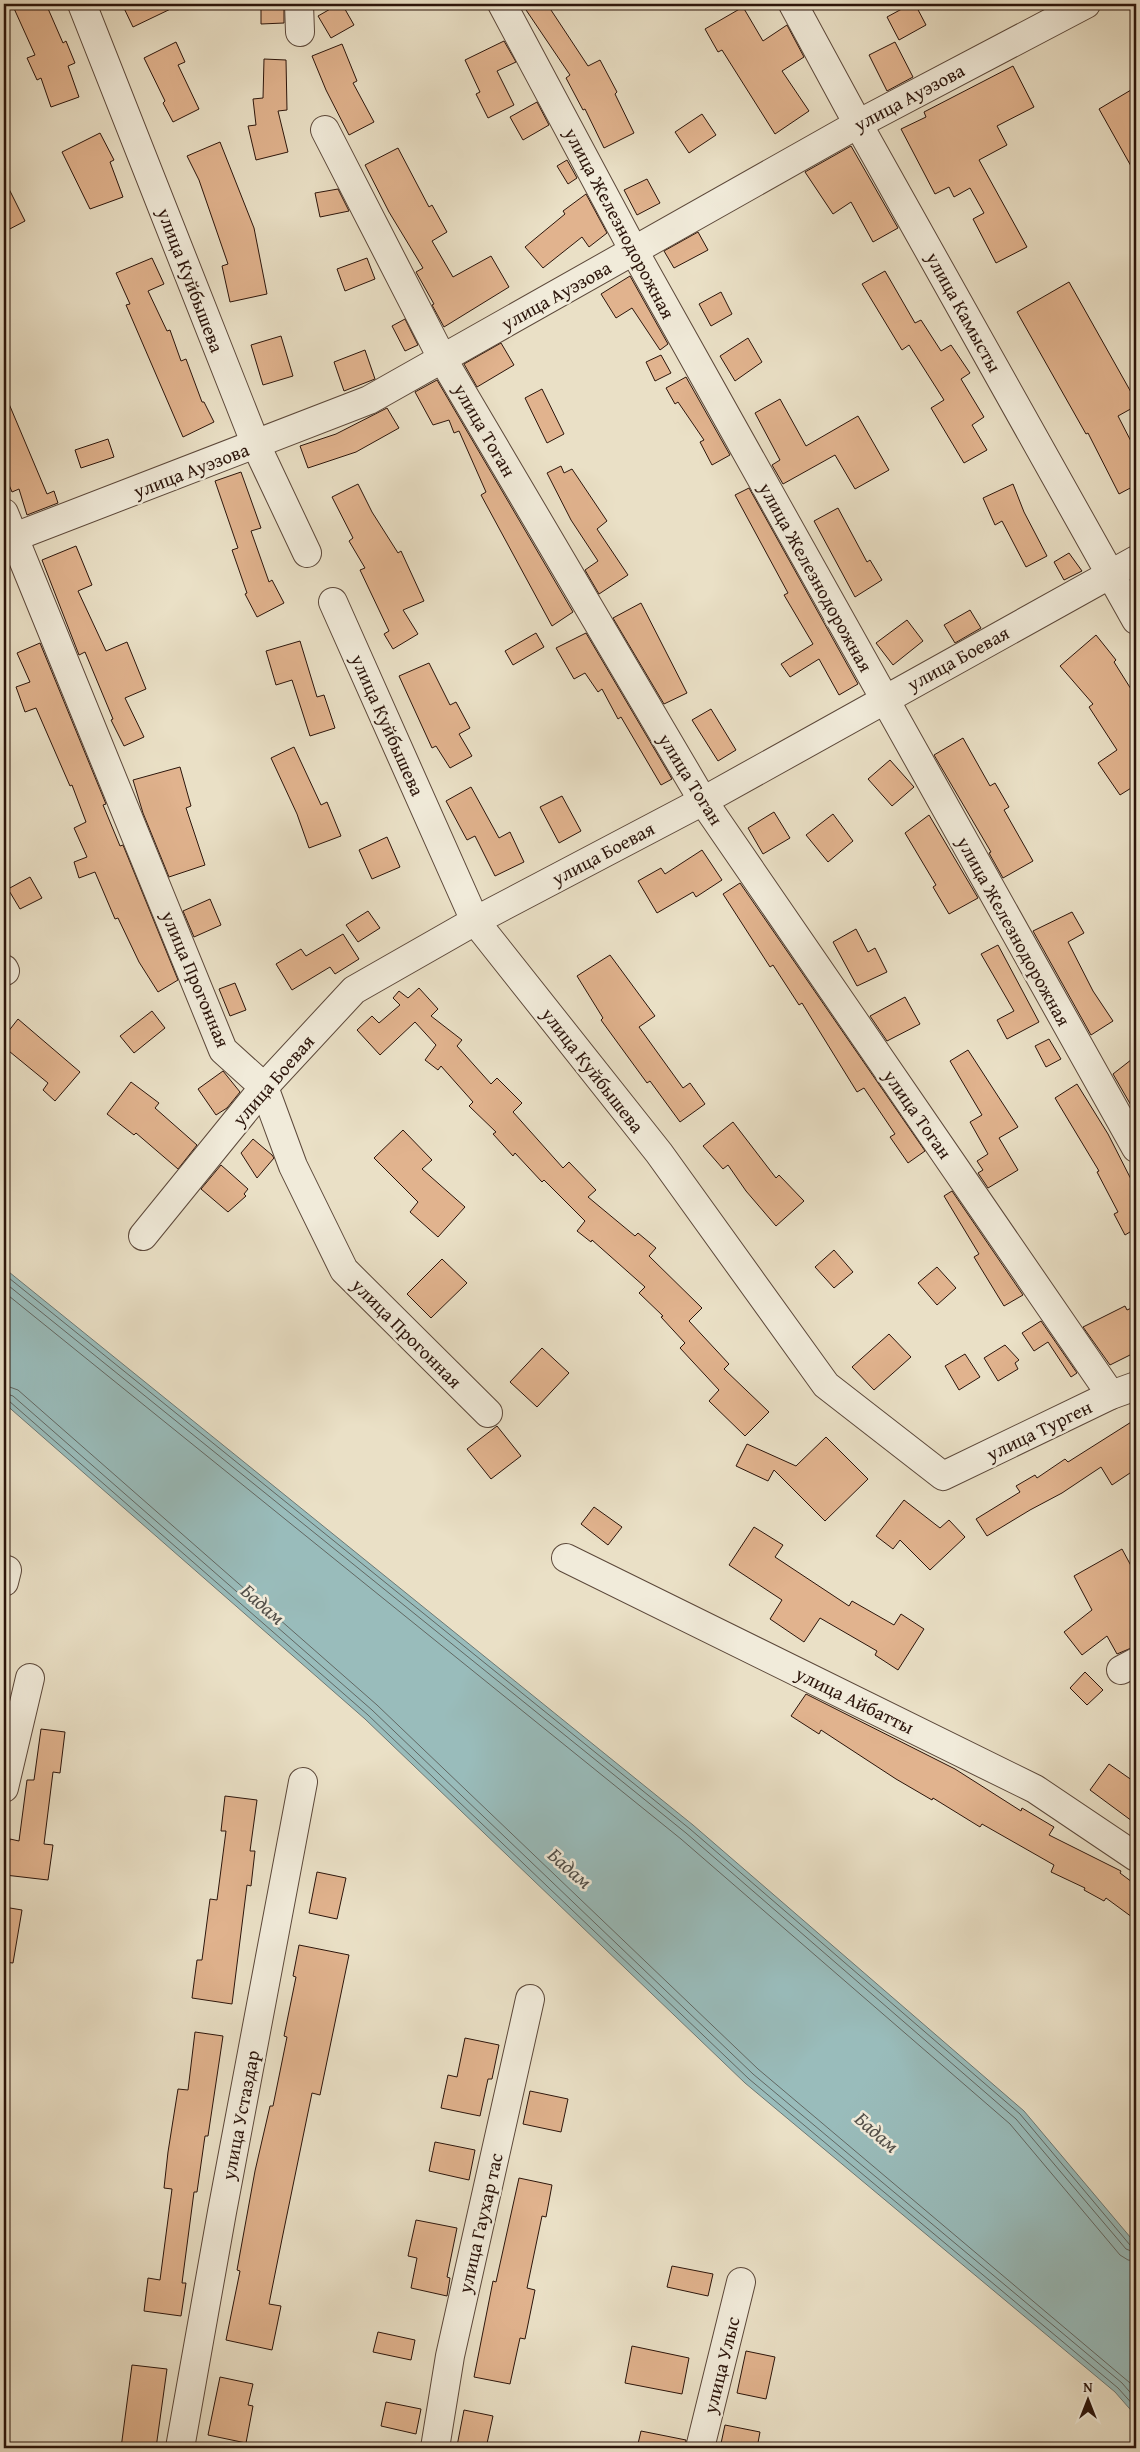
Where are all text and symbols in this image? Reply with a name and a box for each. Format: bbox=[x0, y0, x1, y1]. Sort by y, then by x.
street label: улица Ауэзова bbox=[848, 56, 969, 138]
street label: улица Железнодорожная bbox=[557, 121, 683, 324]
street label: улица Куйбышева bbox=[150, 203, 231, 356]
street label: улица Камысты bbox=[919, 246, 1009, 377]
street label: улица Ауэзова bbox=[495, 253, 616, 337]
street label: улица Тоган bbox=[446, 377, 523, 482]
street label: улица Ауэзова bbox=[128, 435, 253, 505]
street label: улица Железнодорожная bbox=[752, 476, 880, 677]
street label: улица Боевая bbox=[901, 618, 1014, 698]
street label: улица Куйбышева bbox=[344, 649, 432, 800]
street label: улица Тоган bbox=[651, 727, 730, 830]
street label: улица Боевая bbox=[546, 814, 660, 892]
street label: улица Железнодорожная bbox=[950, 830, 1078, 1031]
street label: улица Прогонная bbox=[154, 905, 238, 1052]
street label: улица Куйбышева bbox=[534, 1000, 651, 1139]
street label: улица Боевая bbox=[225, 1028, 321, 1133]
street label: улица Тоган bbox=[876, 1063, 959, 1165]
street label: улица Прогонная bbox=[345, 1271, 469, 1395]
street label: улица Турген bbox=[981, 1392, 1096, 1468]
water label: Бадам bbox=[235, 1576, 292, 1631]
street label: улица Айбатты bbox=[790, 1659, 919, 1741]
water label: Бадам bbox=[542, 1840, 599, 1895]
street label: улица Устаздар bbox=[214, 2048, 266, 2183]
water label: Бадам bbox=[849, 2104, 906, 2159]
street label: улица Гаухар тас bbox=[450, 2150, 510, 2297]
street label: улица Улыс bbox=[695, 2313, 747, 2418]
north arrow bbox=[1062, 2374, 1112, 2424]
text: N bbox=[1083, 2377, 1093, 2397]

